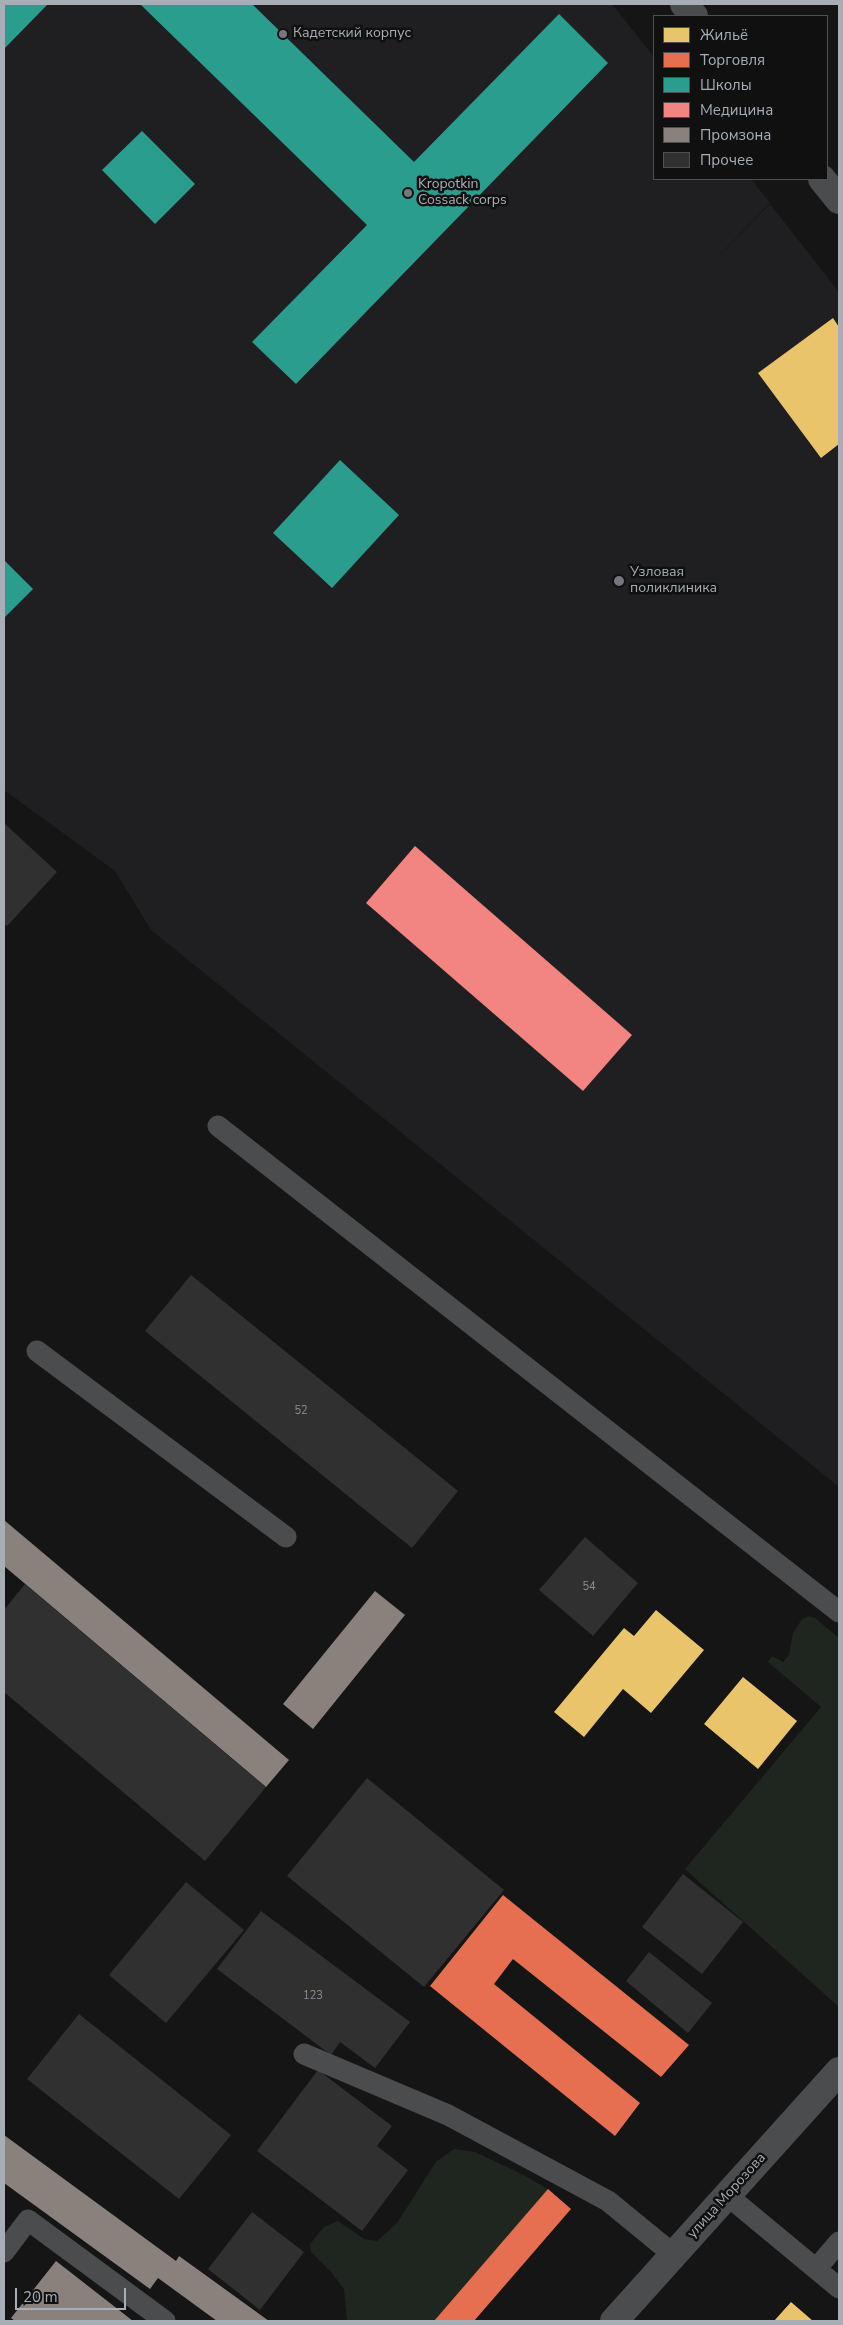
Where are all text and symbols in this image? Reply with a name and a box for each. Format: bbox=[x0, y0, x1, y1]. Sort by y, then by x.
legend bbox=[653, 15, 828, 180]
text: Жильё bbox=[700, 25, 748, 45]
place label: Кадетский корпус bbox=[293, 26, 411, 42]
marker: Кадетский корпус bbox=[277, 28, 289, 40]
text: Торговля bbox=[700, 50, 765, 70]
text: Школы bbox=[700, 75, 752, 95]
text: Медицина bbox=[700, 100, 773, 120]
text: Промзона bbox=[700, 125, 771, 145]
text: Прочее bbox=[700, 150, 753, 170]
place label: Kropotkin Cossack corps bbox=[418, 177, 507, 210]
marker: Kropotkin Cossack corps bbox=[402, 187, 414, 199]
place label: Узловая поликлиника bbox=[630, 565, 717, 598]
marker: Узловая поликлиника bbox=[612, 574, 626, 588]
house number: 52 bbox=[294, 1404, 308, 1418]
house number: 54 bbox=[582, 1580, 596, 1594]
house number: 123 bbox=[303, 1989, 323, 2003]
street label: улица Морозова bbox=[684, 2150, 770, 2242]
scale bar bbox=[18, 2278, 129, 2310]
text: 20 m bbox=[23, 2287, 58, 2307]

